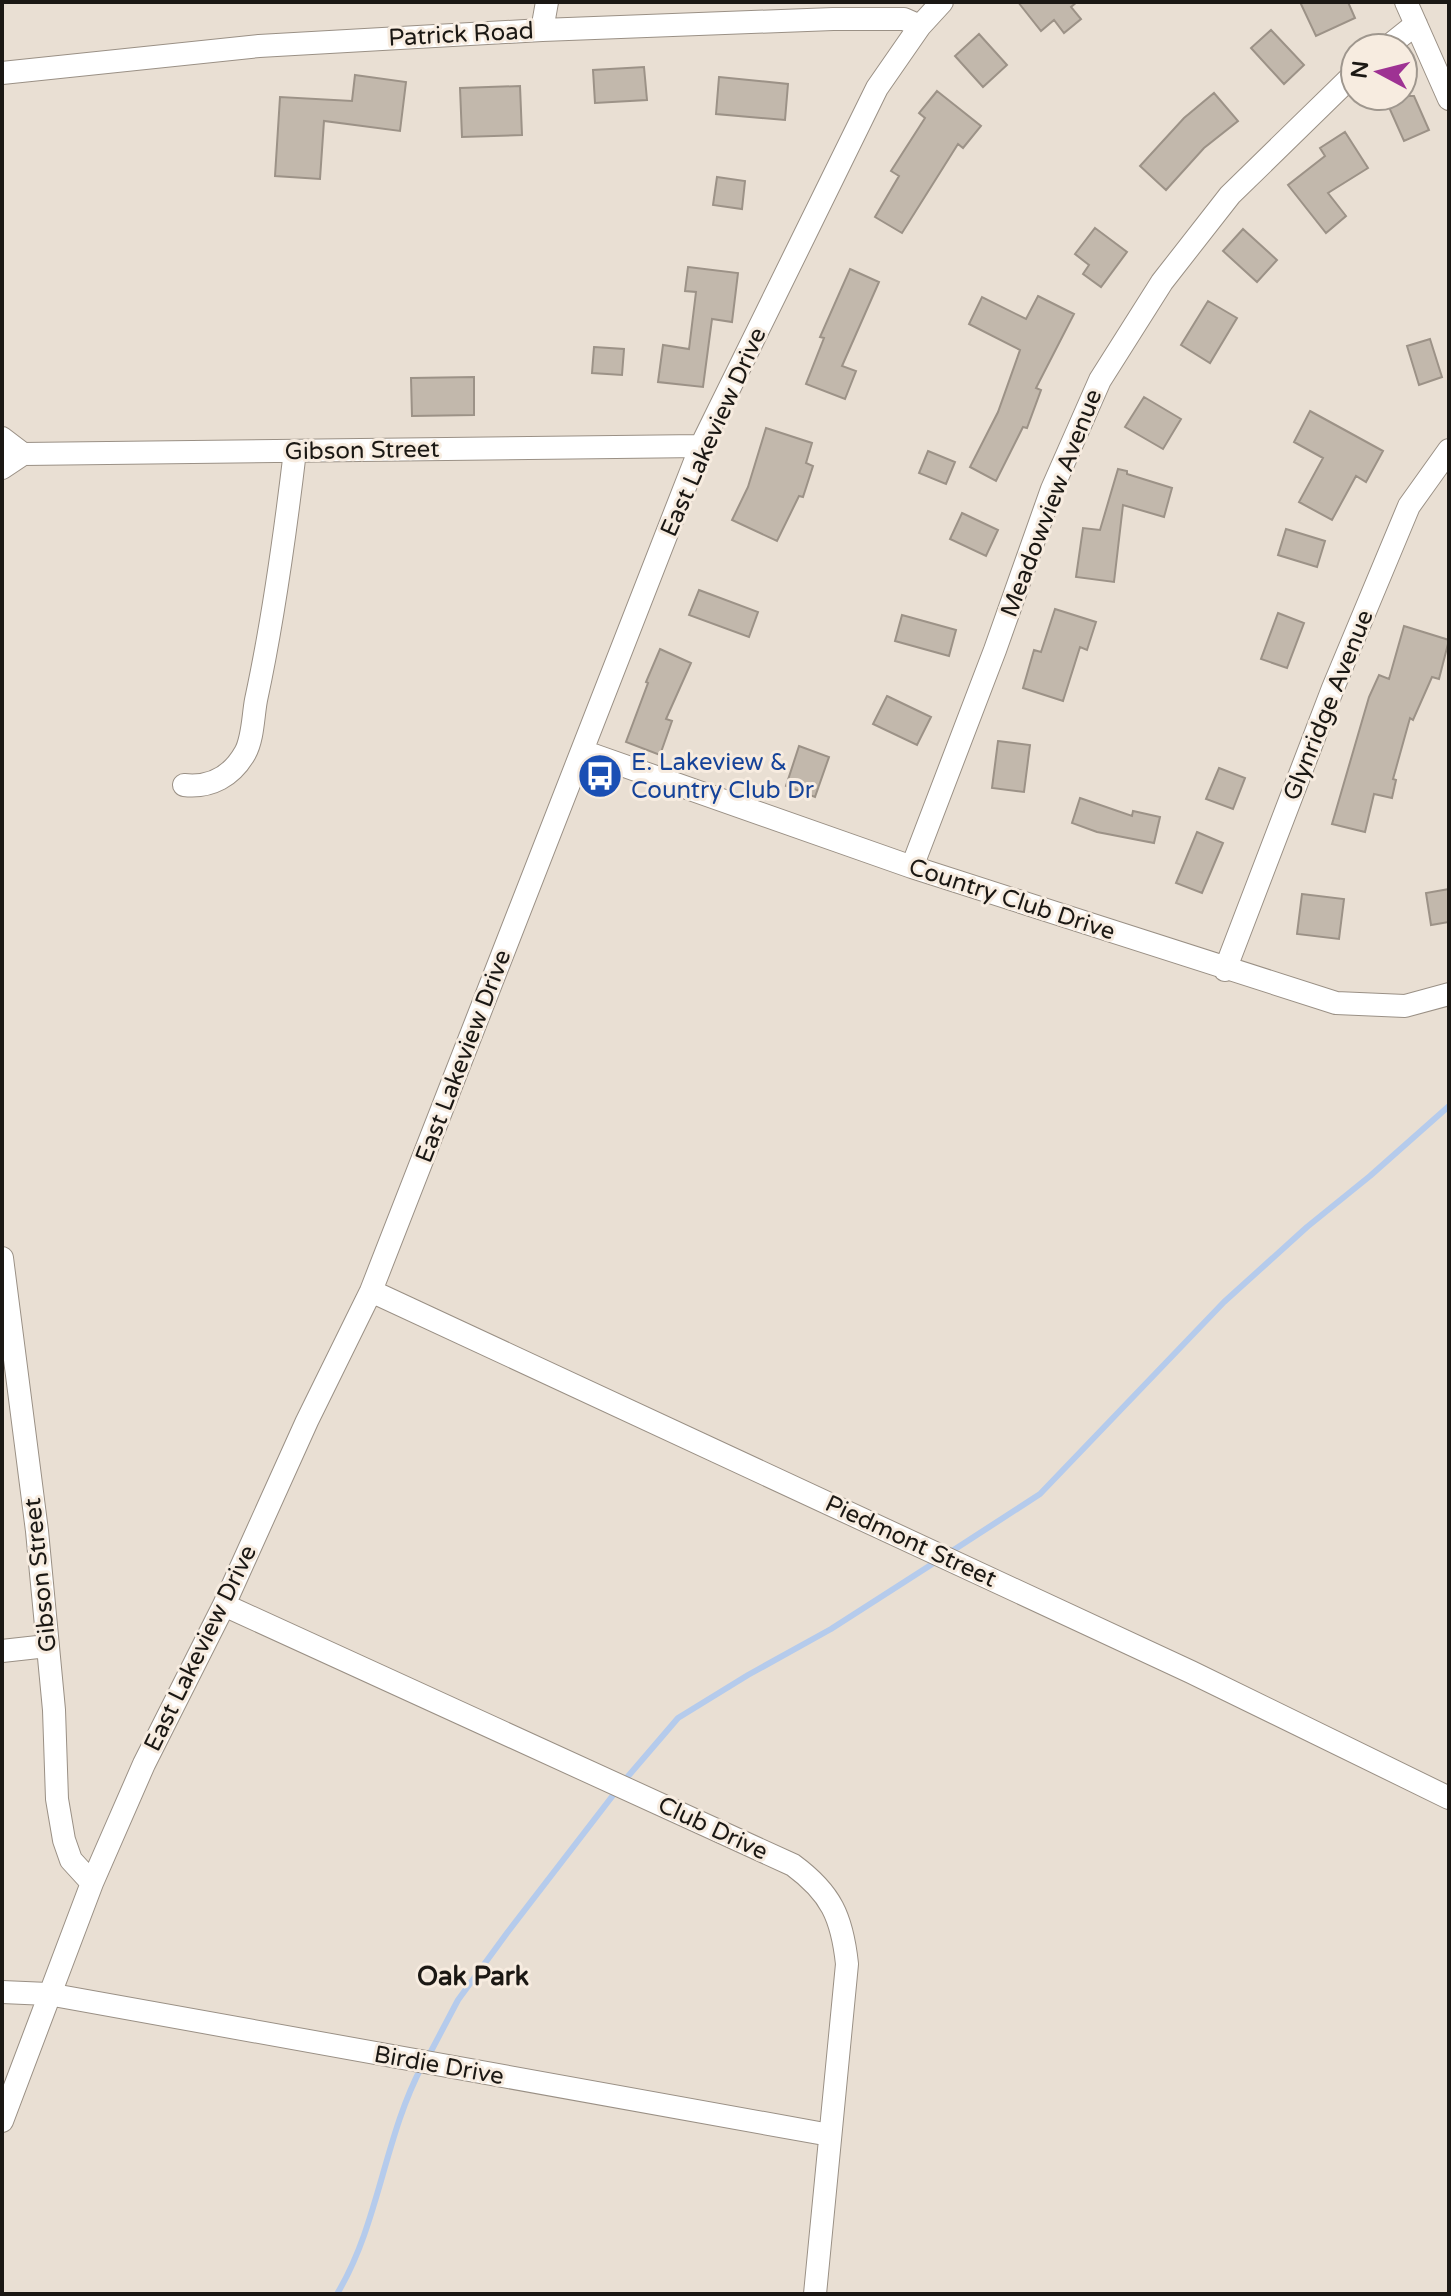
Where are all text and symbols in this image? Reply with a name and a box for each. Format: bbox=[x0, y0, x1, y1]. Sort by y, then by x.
street label: Patrick Road bbox=[388, 16, 534, 53]
north arrow bbox=[1339, 32, 1419, 112]
text: N bbox=[1346, 59, 1374, 80]
street label: East Lakeview Drive bbox=[654, 323, 773, 541]
street label: Meadowview Avenue bbox=[995, 385, 1108, 621]
street label: Gibson Street bbox=[284, 435, 440, 466]
street label: Glynridge Avenue bbox=[1277, 606, 1380, 805]
place label: E. Lakeview & Country Club Dr bbox=[631, 748, 815, 805]
bus stop icon: E. Lakeview & Country Club Dr bbox=[576, 752, 624, 800]
street label: Country Club Drive bbox=[905, 852, 1119, 946]
street label: East Lakeview Drive bbox=[410, 946, 517, 1167]
street label: Piedmont Street bbox=[821, 1489, 1001, 1594]
street label: Gibson Street bbox=[18, 1496, 63, 1653]
street label: East Lakeview Drive bbox=[138, 1540, 263, 1756]
street label: Club Drive bbox=[653, 1790, 772, 1866]
district label: Oak Park bbox=[417, 1961, 529, 1992]
street label: Birdie Drive bbox=[372, 2040, 506, 2091]

